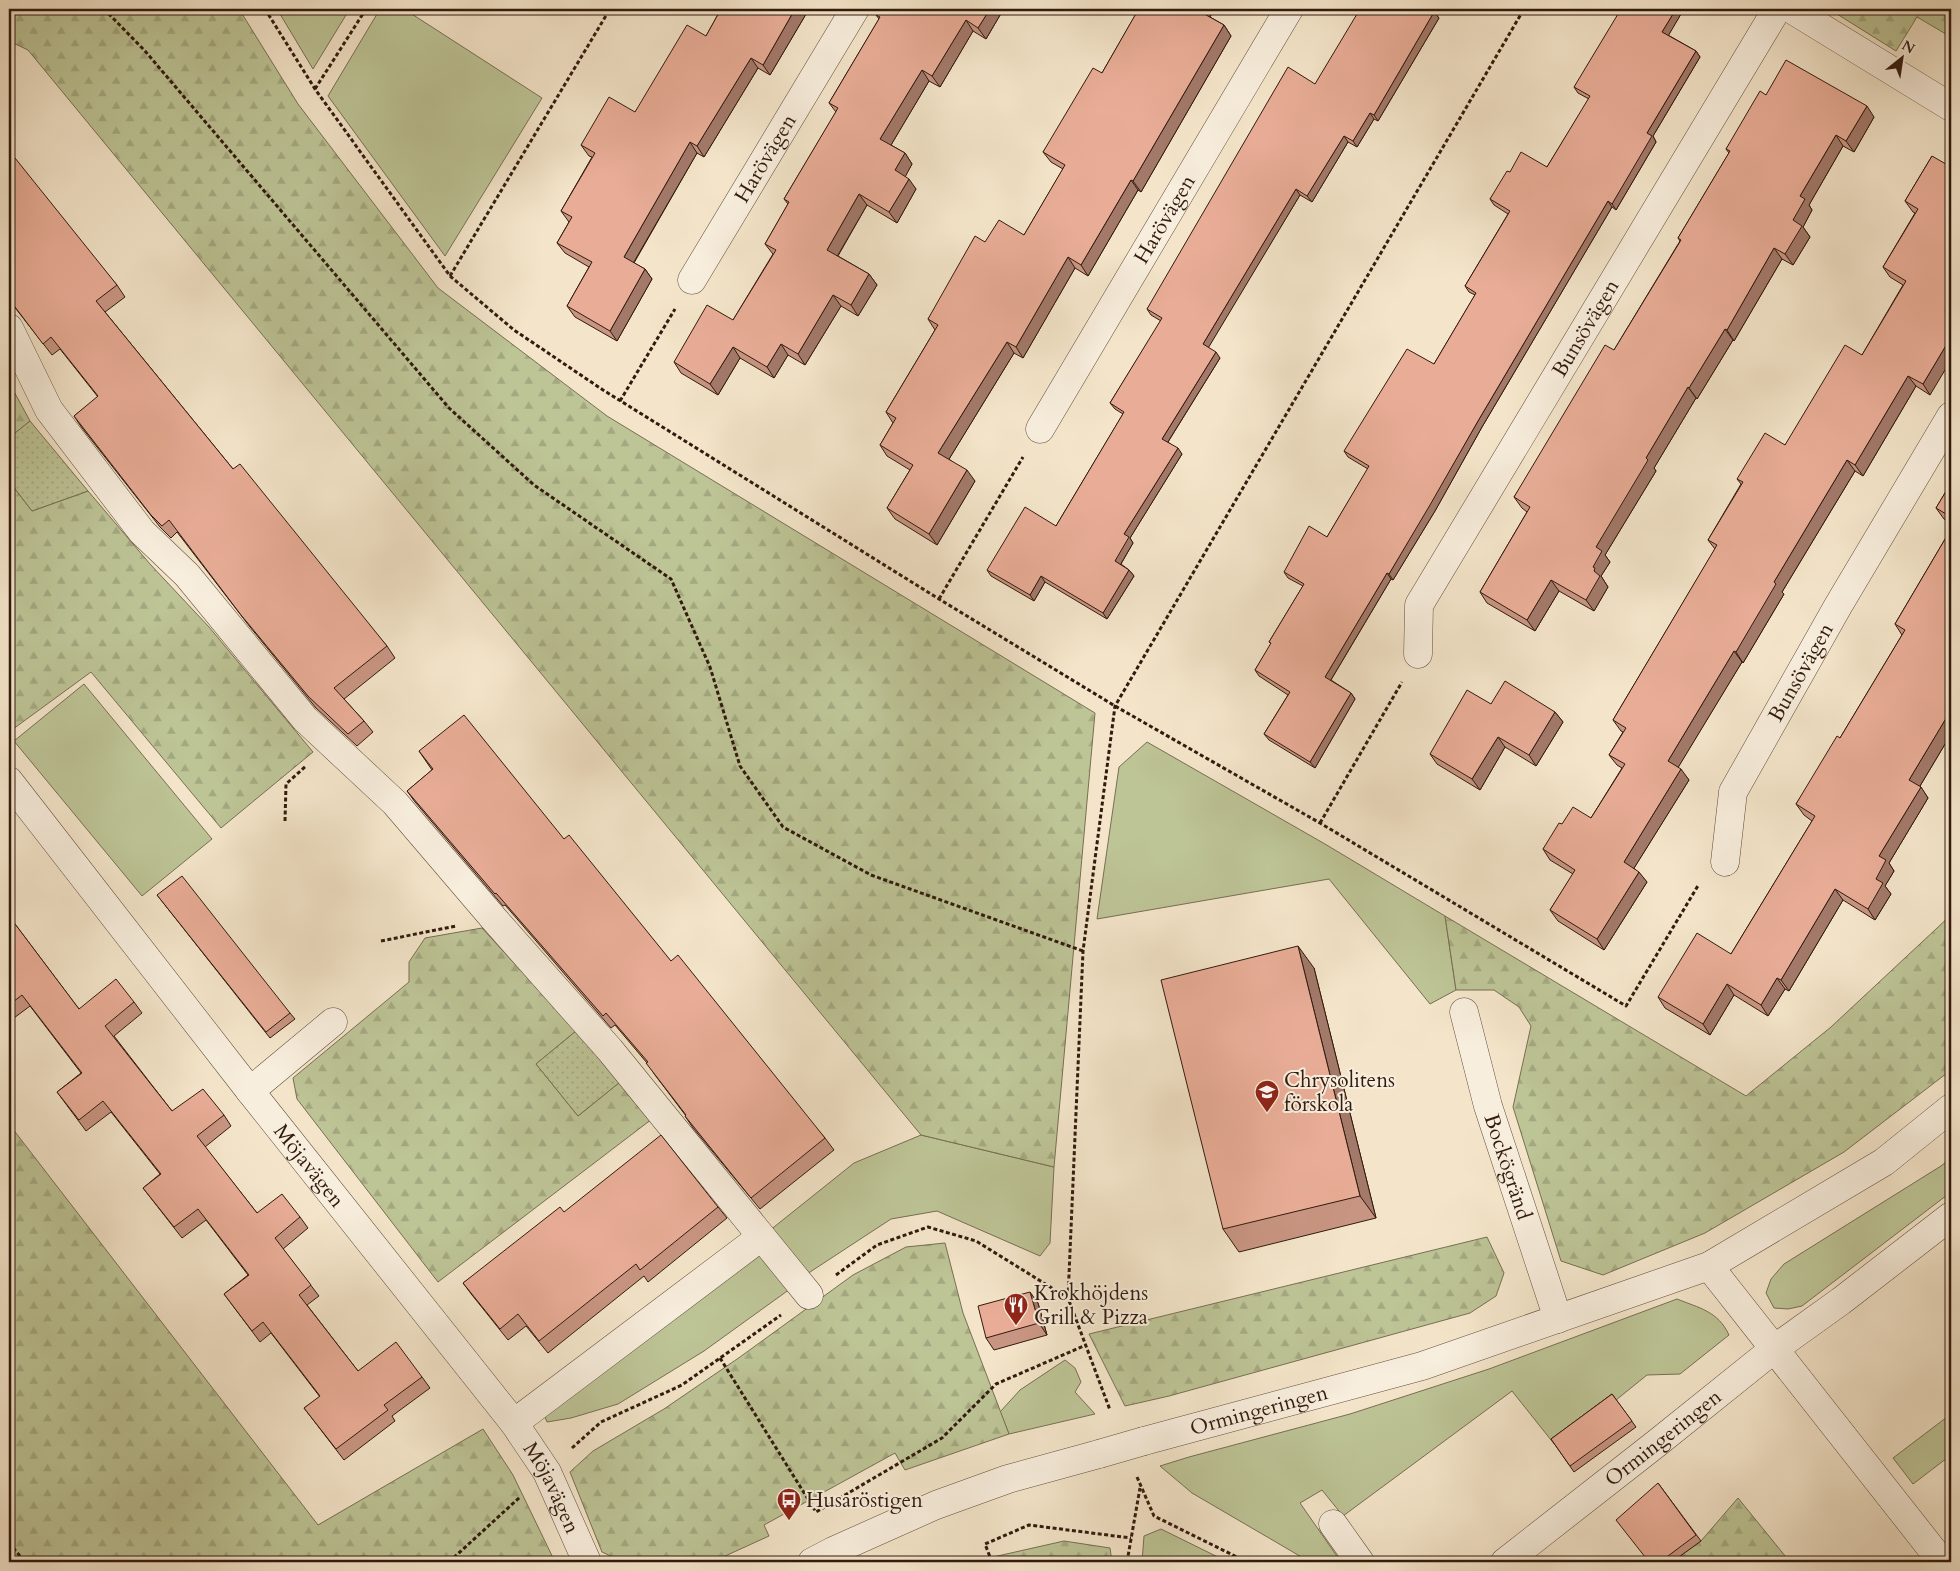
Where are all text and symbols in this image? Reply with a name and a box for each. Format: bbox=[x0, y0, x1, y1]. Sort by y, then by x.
north arrow bbox=[1878, 32, 1928, 82]
text: N bbox=[1898, 36, 1918, 58]
street label: Harövägen bbox=[727, 108, 803, 208]
street label: Harövägen bbox=[1127, 169, 1202, 269]
street label: Bunsövägen bbox=[1545, 274, 1626, 382]
street label: Bunsövägen bbox=[1761, 617, 1840, 727]
place label: Chrysolitens förskola bbox=[1284, 1066, 1395, 1119]
school or university icon: Chrysolitens förskola bbox=[1254, 1079, 1280, 1113]
street label: Bockögränd bbox=[1477, 1110, 1539, 1223]
street label: Möjavägen bbox=[267, 1118, 352, 1214]
place label: Krokhöjdens Grill & Pizza bbox=[1034, 1279, 1148, 1332]
restaurant icon: Krokhöjdens Grill & Pizza bbox=[1003, 1292, 1029, 1326]
street label: Ormingeringen bbox=[1187, 1378, 1331, 1442]
street label: Ormingeringen bbox=[1599, 1382, 1728, 1493]
street label: Möjavägen bbox=[516, 1436, 587, 1538]
place label: Husaröstigen bbox=[806, 1486, 923, 1515]
bus stop icon: Husaröstigen bbox=[776, 1487, 802, 1521]

